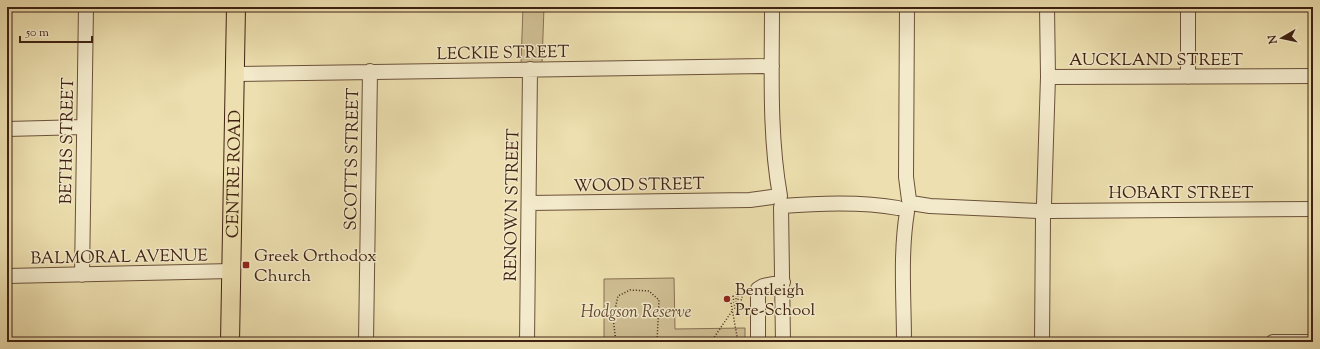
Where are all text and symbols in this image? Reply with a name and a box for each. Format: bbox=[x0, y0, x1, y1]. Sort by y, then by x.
scale bar bbox=[20, 18, 92, 44]
north arrow bbox=[1262, 18, 1302, 58]
text: 50 m bbox=[25, 24, 49, 42]
text: N bbox=[1264, 34, 1282, 46]
street label: LECKIE STREET bbox=[436, 41, 570, 67]
street label: AUCKLAND STREET bbox=[1069, 49, 1243, 73]
street label: BETHS STREET bbox=[55, 77, 81, 205]
street label: SCOTTS STREET bbox=[340, 87, 366, 231]
street label: CENTRE ROAD bbox=[222, 110, 248, 238]
street label: RENOWN STREET bbox=[500, 128, 526, 282]
street label: WOOD STREET bbox=[573, 173, 705, 199]
street label: HOBART STREET bbox=[1108, 182, 1254, 206]
street label: BALMORAL AVENUE bbox=[30, 244, 208, 272]
place label: Greek Orthodox Church bbox=[254, 245, 377, 289]
marker: Greek Orthodox Church bbox=[241, 260, 251, 270]
place label: Bentleigh Pre-School bbox=[735, 279, 815, 323]
marker: Bentleigh Pre-School bbox=[722, 294, 732, 304]
park label: Hodgson Reserve bbox=[581, 301, 692, 325]

